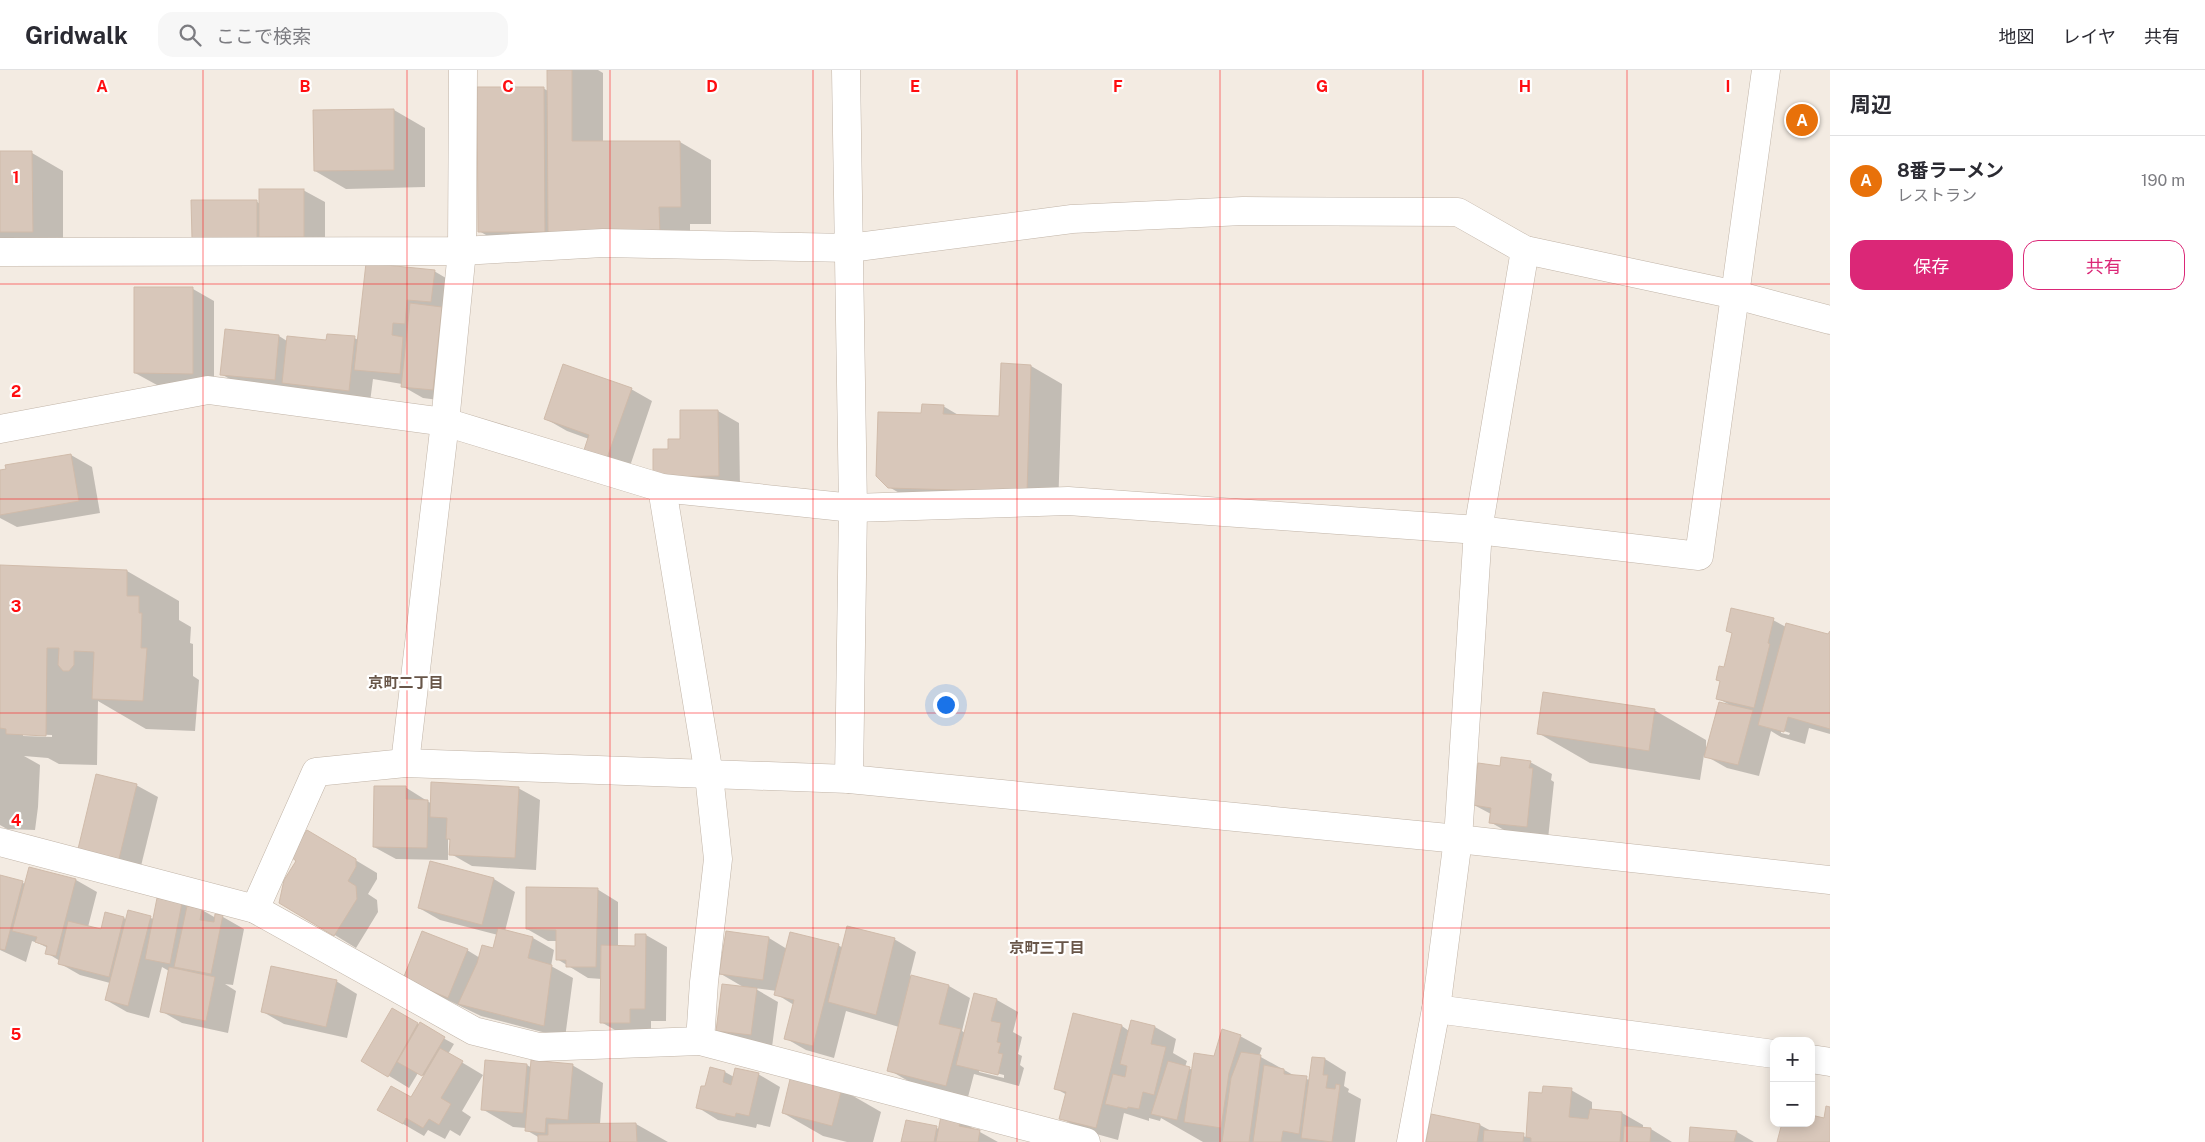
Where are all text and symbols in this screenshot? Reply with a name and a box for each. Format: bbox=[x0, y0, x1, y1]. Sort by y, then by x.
search box bbox=[158, 12, 508, 57]
text: Gridwalk bbox=[25, 21, 128, 49]
icon: search bbox=[176, 21, 204, 49]
text: ここで検索 bbox=[216, 25, 311, 47]
text: 地図 bbox=[1999, 26, 2035, 47]
text: レイヤ bbox=[2063, 26, 2116, 47]
text: 共有 bbox=[2144, 26, 2180, 47]
text: A bbox=[96, 77, 108, 96]
text: B bbox=[300, 77, 311, 96]
text: C bbox=[502, 77, 514, 96]
text: D bbox=[706, 77, 718, 96]
text: E bbox=[910, 77, 920, 96]
text: F bbox=[1113, 77, 1123, 96]
text: G bbox=[1316, 77, 1328, 96]
text: H bbox=[1519, 77, 1531, 96]
text: I bbox=[1726, 77, 1730, 96]
text: 周辺 bbox=[1850, 92, 1892, 117]
pin: A bbox=[1786, 101, 1818, 139]
text: 8番ラーメン bbox=[1897, 159, 2004, 181]
text: 1 bbox=[13, 168, 19, 187]
text: A bbox=[1860, 171, 1872, 190]
text: 190 m bbox=[2141, 171, 2185, 190]
text: レストラン bbox=[1897, 186, 1977, 205]
button: 保存 bbox=[1850, 240, 2013, 290]
button: 共有 bbox=[2023, 240, 2185, 290]
text: 2 bbox=[11, 382, 21, 401]
text: 3 bbox=[11, 597, 21, 616]
district label: 京町二丁目 bbox=[368, 674, 444, 691]
your location bbox=[933, 692, 959, 718]
text: 4 bbox=[11, 811, 22, 830]
district label: 京町三丁目 bbox=[1009, 939, 1085, 956]
text: 5 bbox=[11, 1025, 22, 1044]
map controls bbox=[1770, 1037, 1815, 1127]
button: + bbox=[1770, 1037, 1815, 1082]
button: − bbox=[1770, 1082, 1815, 1127]

